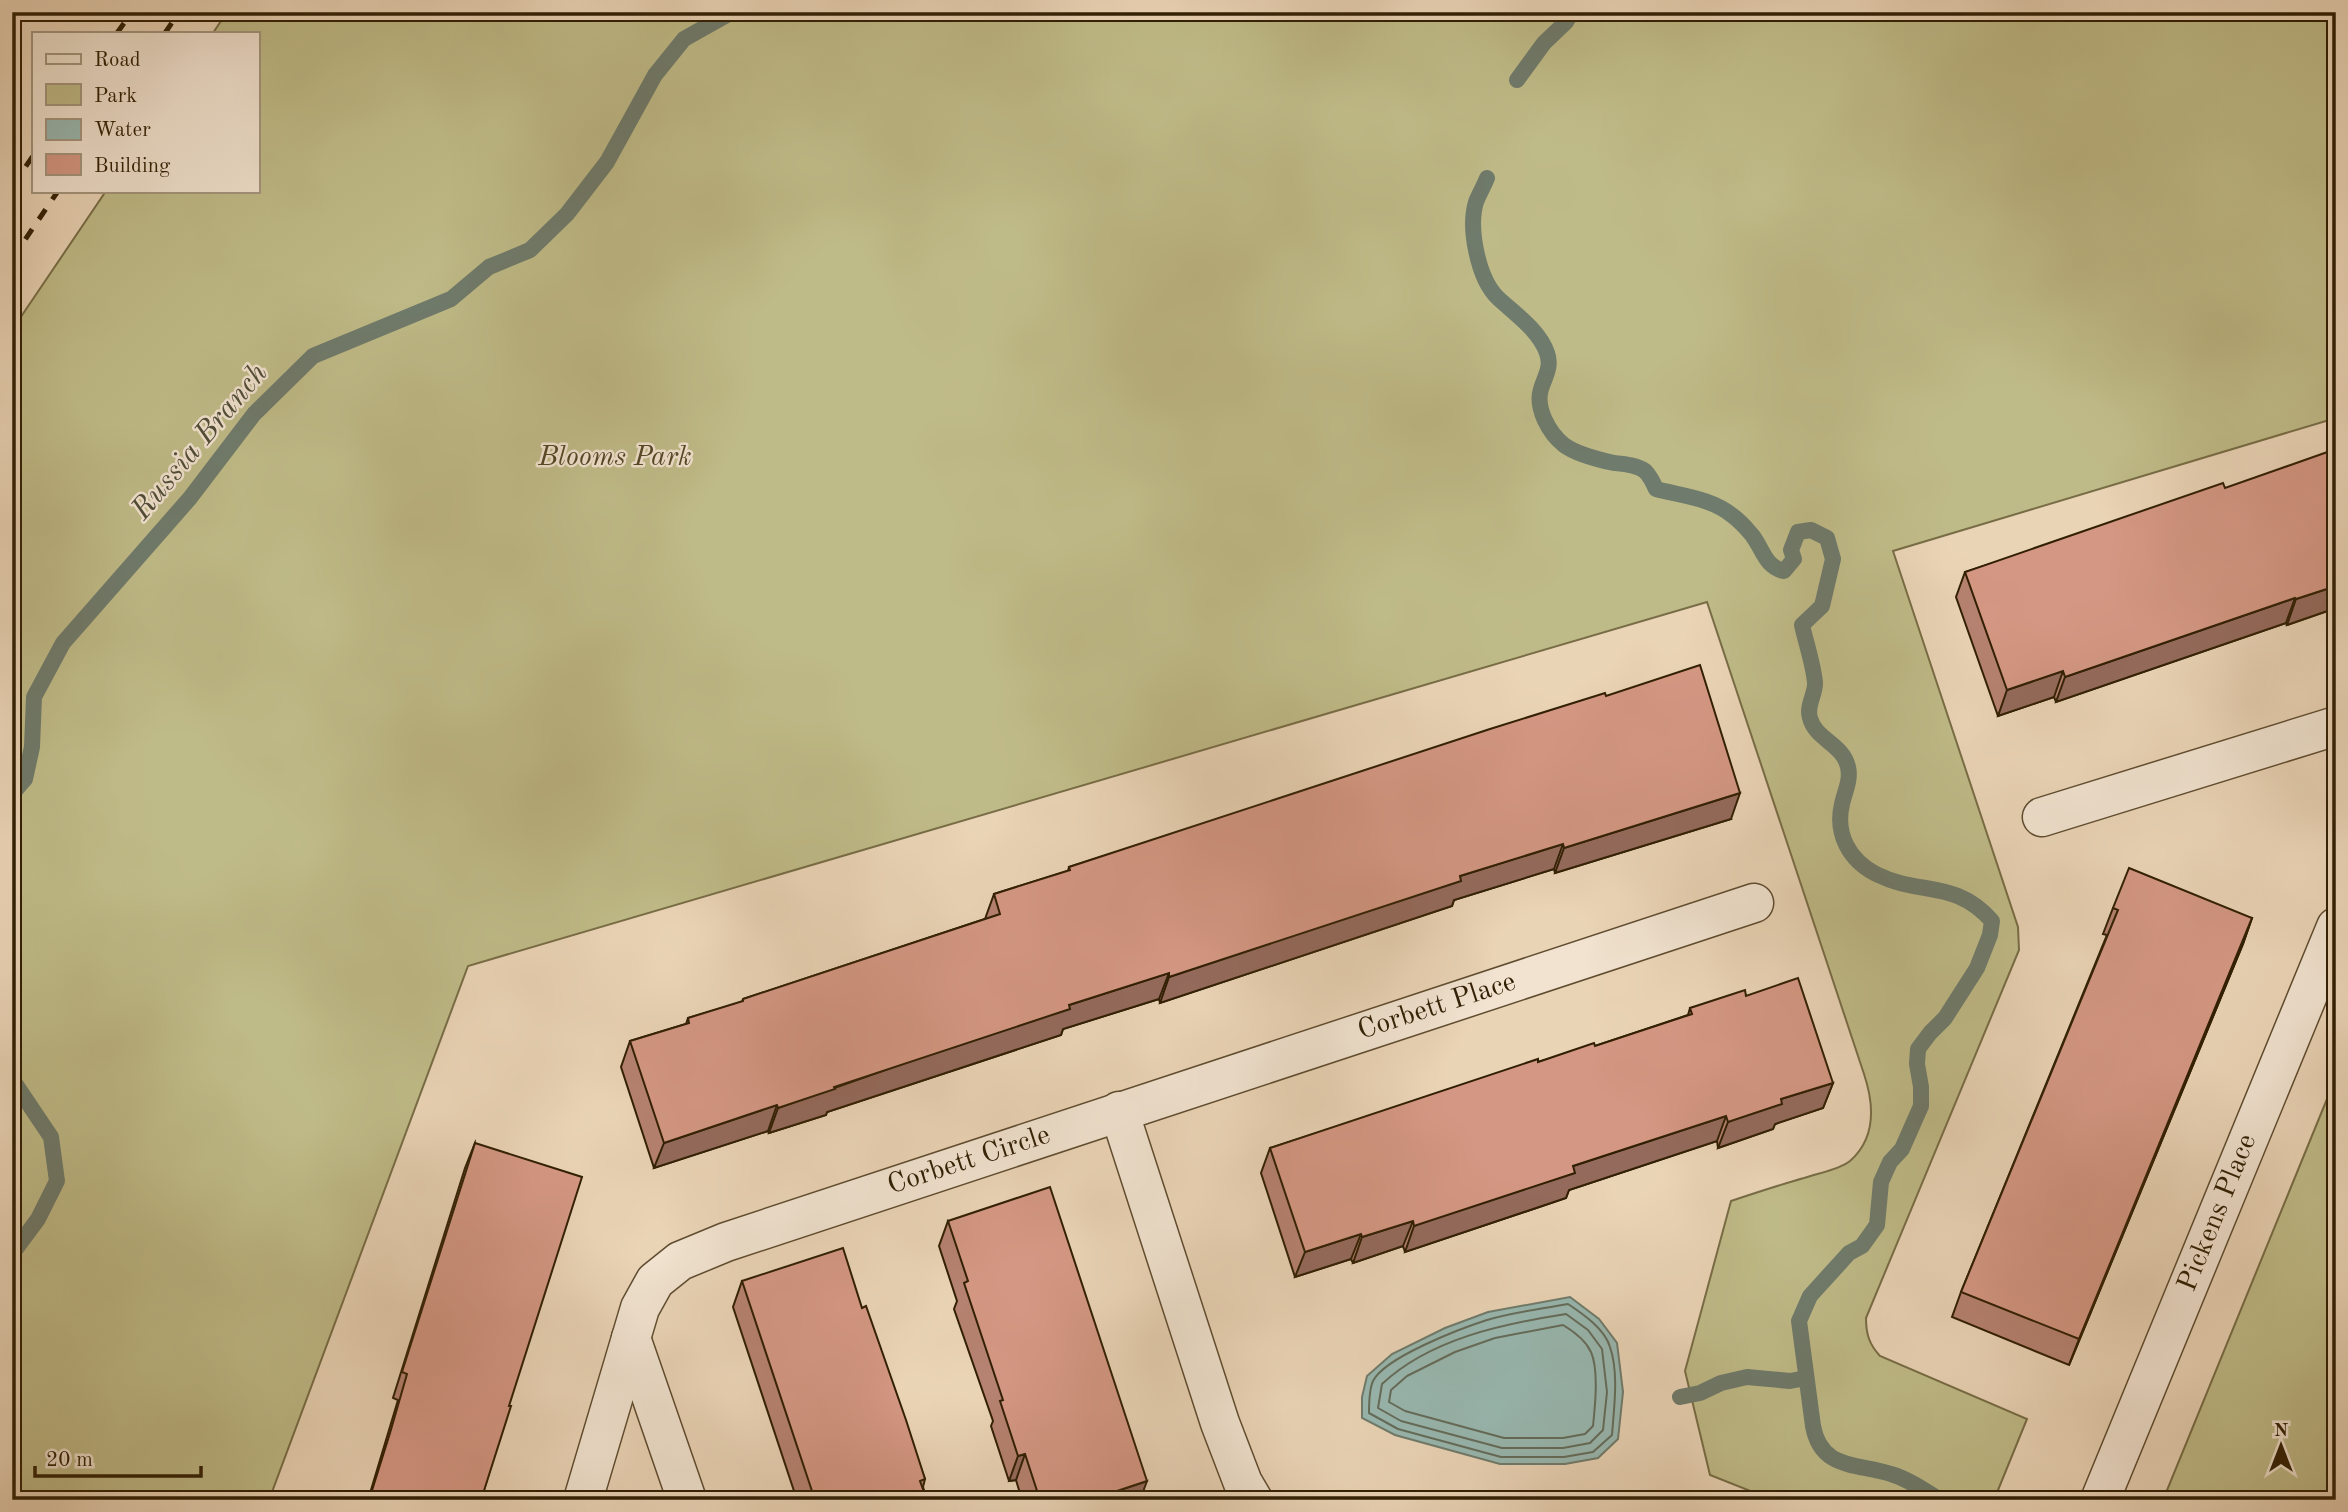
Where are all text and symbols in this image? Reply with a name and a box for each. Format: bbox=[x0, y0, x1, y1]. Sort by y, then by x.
legend bbox=[32, 32, 259, 192]
text: Road bbox=[94, 50, 141, 71]
text: Park bbox=[94, 86, 137, 107]
text: Water bbox=[94, 120, 151, 141]
text: Building bbox=[94, 156, 171, 177]
water label: Russia Branch bbox=[126, 358, 274, 526]
park label: Blooms Park bbox=[537, 444, 692, 472]
street label: Corbett Place bbox=[1355, 968, 1519, 1046]
street label: Corbett Circle bbox=[884, 1122, 1054, 1200]
street label: Pickens Place bbox=[2174, 1130, 2262, 1296]
north arrow bbox=[2246, 1410, 2316, 1480]
text: N bbox=[2274, 1422, 2289, 1441]
scale bar bbox=[35, 1435, 201, 1479]
text: 20 m bbox=[46, 1450, 93, 1471]

